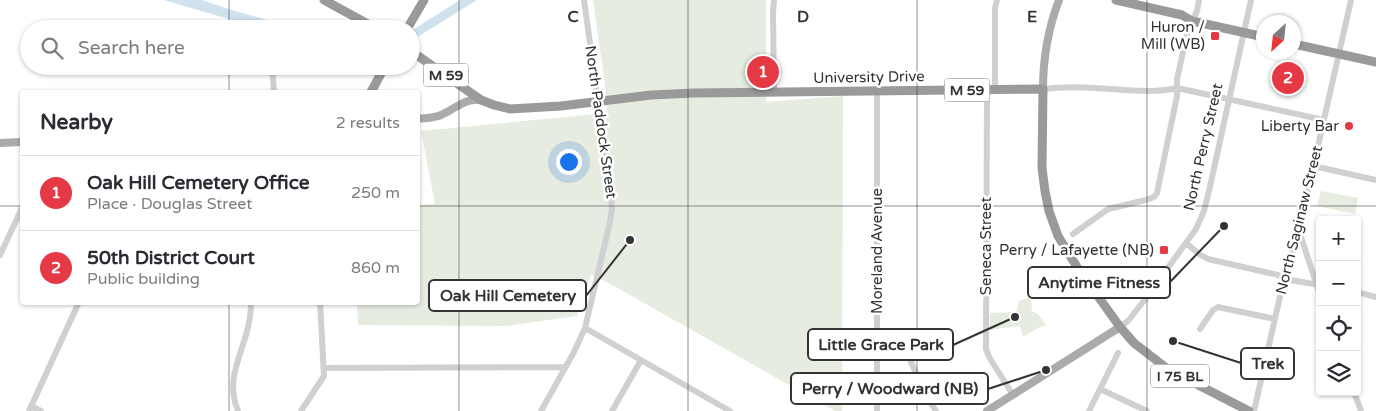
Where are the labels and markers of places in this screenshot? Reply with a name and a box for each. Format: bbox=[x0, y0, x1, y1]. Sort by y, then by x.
place label: Huron / Mill (WB) bbox=[1141, 18, 1205, 53]
marker: Huron / Mill (WB) bbox=[1209, 30, 1221, 42]
pin: 1 bbox=[747, 53, 779, 91]
pin: 2 bbox=[1272, 59, 1304, 97]
place label: Liberty Bar bbox=[1261, 117, 1339, 135]
marker: Liberty Bar bbox=[1343, 120, 1355, 132]
place label: Perry / Lafayette (NB) bbox=[999, 241, 1154, 259]
marker: Perry / Lafayette (NB) bbox=[1158, 244, 1170, 256]
callout: Anytime Fitness bbox=[1028, 267, 1170, 298]
callout: Oak Hill Cemetery bbox=[429, 280, 586, 311]
callout: Little Grace Park bbox=[808, 329, 953, 360]
callout: Trek bbox=[1241, 348, 1294, 379]
callout: Perry / Woodward (NB) bbox=[791, 373, 988, 404]

